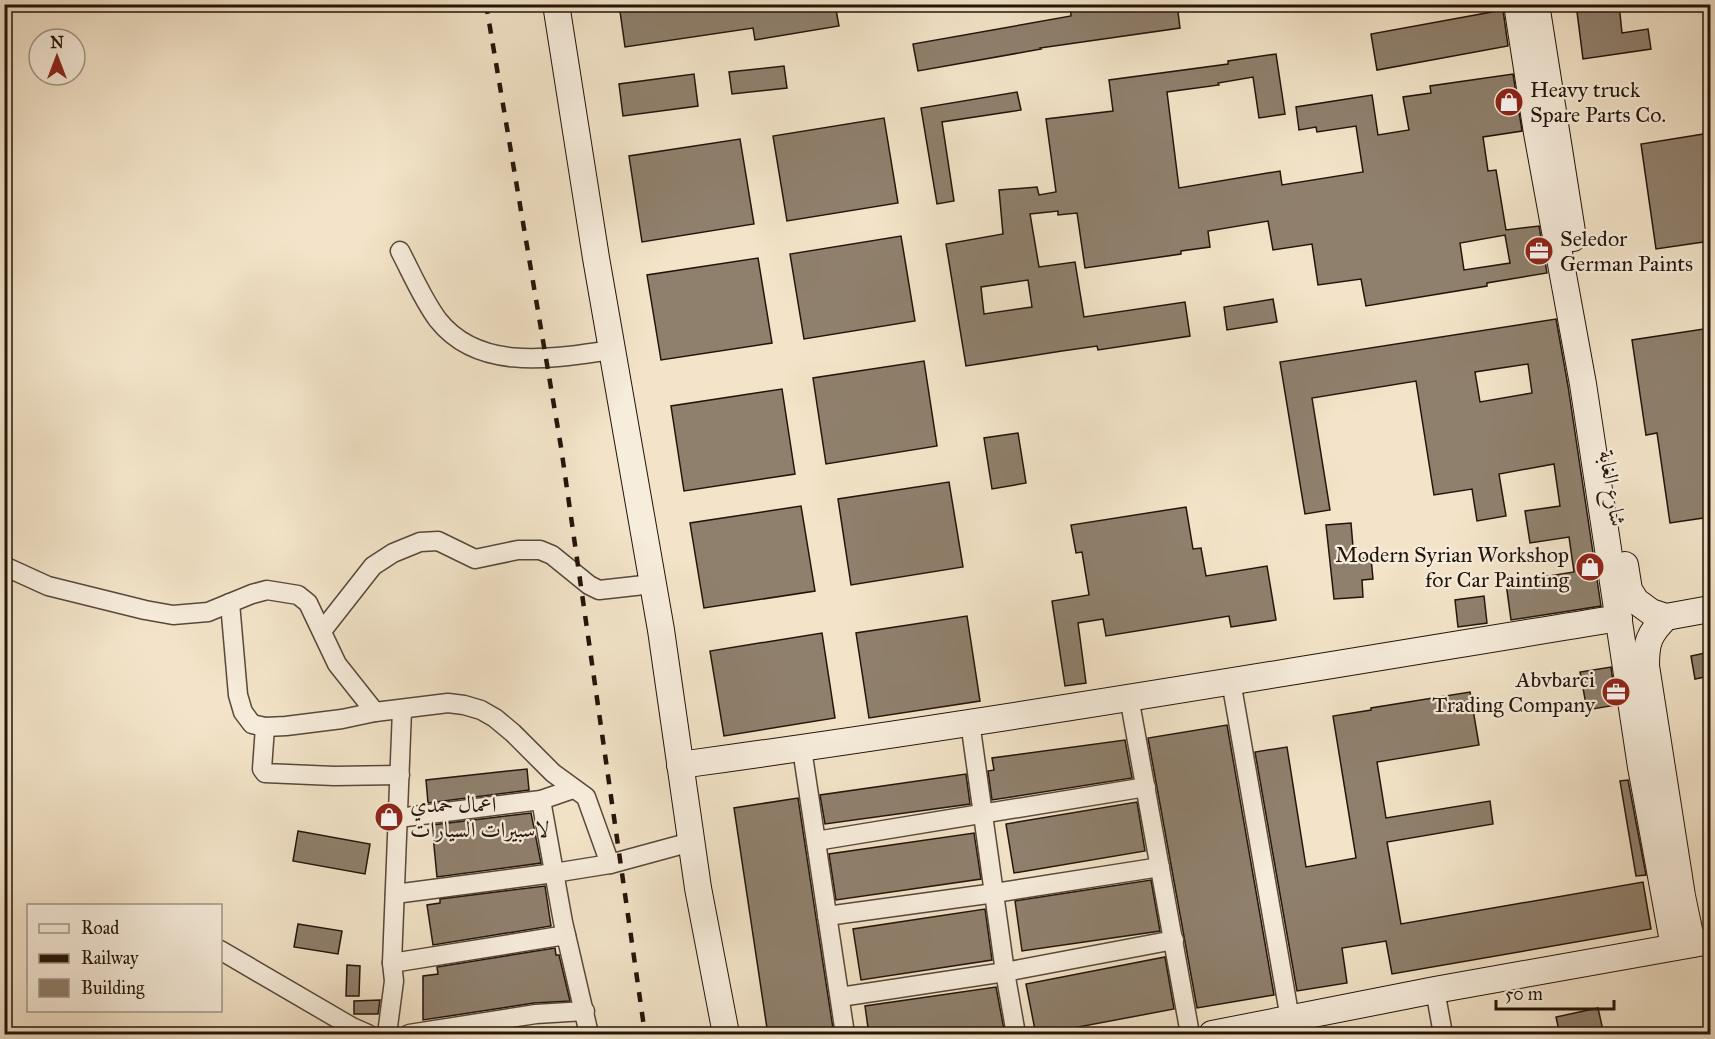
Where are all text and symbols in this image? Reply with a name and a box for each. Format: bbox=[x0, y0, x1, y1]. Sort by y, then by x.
north arrow bbox=[27, 27, 87, 87]
text: N bbox=[50, 33, 64, 52]
place label: Heavy truck Spare Parts Co. bbox=[1530, 76, 1666, 128]
shop icon: Heavy truck Spare Parts Co. bbox=[1493, 86, 1525, 118]
place label: Seledor German Paints bbox=[1560, 225, 1693, 277]
office icon: Seledor German Paints bbox=[1523, 235, 1555, 267]
street label: شارع الغابة bbox=[1588, 448, 1632, 529]
place label: Modern Syrian Workshop for Car Painting bbox=[1335, 541, 1570, 593]
shop icon: Modern Syrian Workshop for Car Painting bbox=[1574, 551, 1606, 583]
place label: Abvbarci Trading Company bbox=[1432, 666, 1596, 718]
office icon: Abvbarci Trading Company bbox=[1600, 676, 1632, 708]
place label: اعمال حمدي لاسبيرات السيارات bbox=[410, 791, 549, 843]
shop icon: اعمال حمدي لاسبيرات السيارات bbox=[373, 801, 405, 833]
legend bbox=[27, 904, 222, 1012]
text: Road bbox=[81, 917, 119, 939]
text: Railway bbox=[81, 947, 139, 969]
scale bar bbox=[1496, 973, 1614, 1011]
text: Building bbox=[81, 977, 145, 1000]
text: 50 m bbox=[1505, 983, 1543, 1005]

